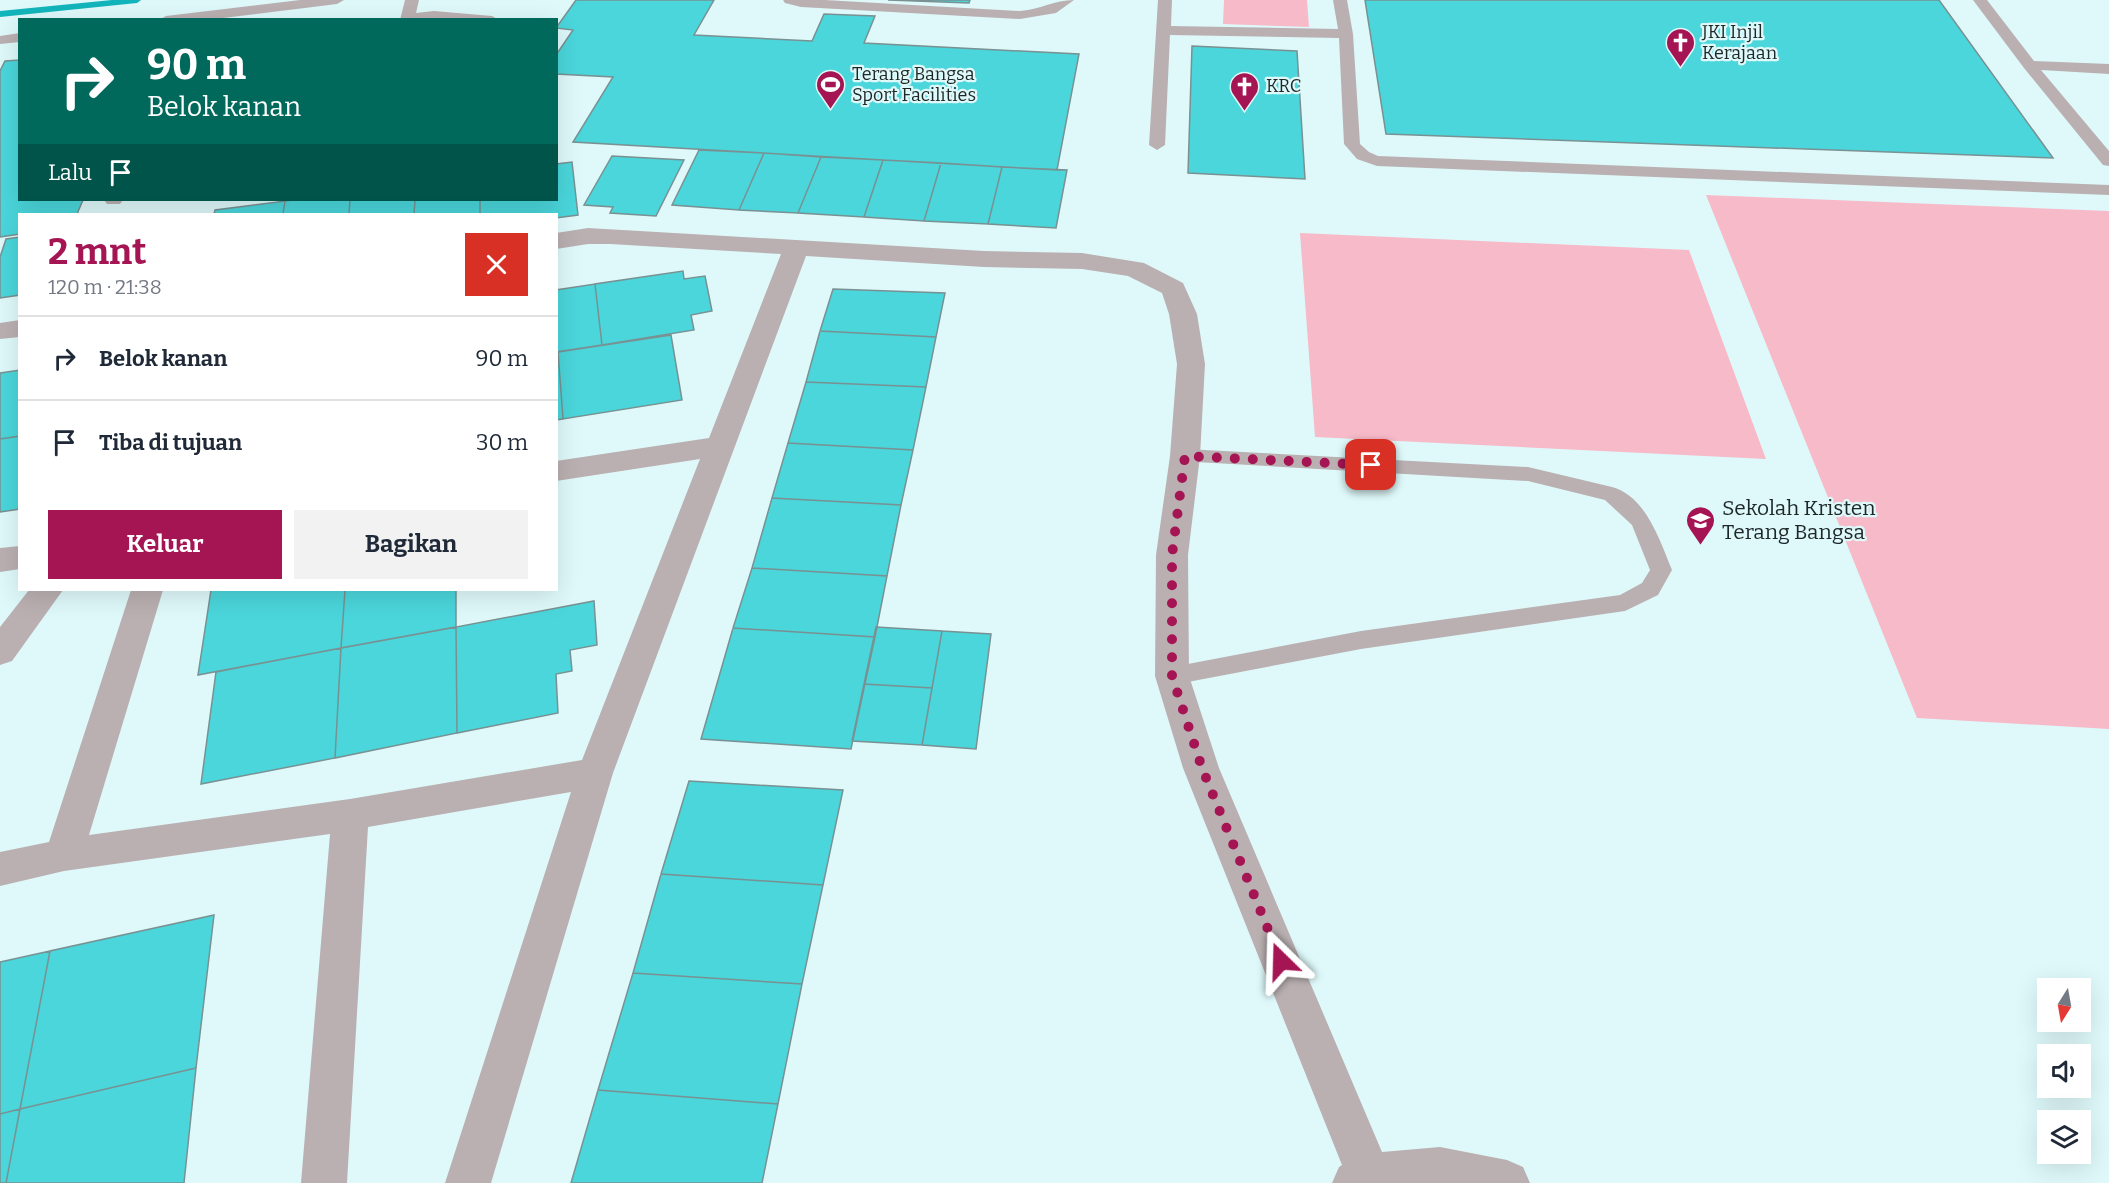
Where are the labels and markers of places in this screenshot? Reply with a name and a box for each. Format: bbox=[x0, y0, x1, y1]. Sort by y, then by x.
place label: JKI Injil Kerajaan bbox=[1701, 21, 1778, 64]
church icon: JKI Injil Kerajaan bbox=[1665, 26, 1697, 68]
place label: Terang Bangsa Sport Facilities bbox=[852, 63, 976, 106]
sports icon: Terang Bangsa Sport Facilities bbox=[815, 68, 847, 110]
church icon: KRC bbox=[1229, 70, 1261, 112]
place label: KRC bbox=[1266, 75, 1301, 97]
pin bbox=[1345, 439, 1396, 490]
place label: Sekolah Kristen Terang Bangsa bbox=[1722, 495, 1876, 545]
school or university icon: Sekolah Kristen Terang Bangsa bbox=[1685, 504, 1717, 546]

